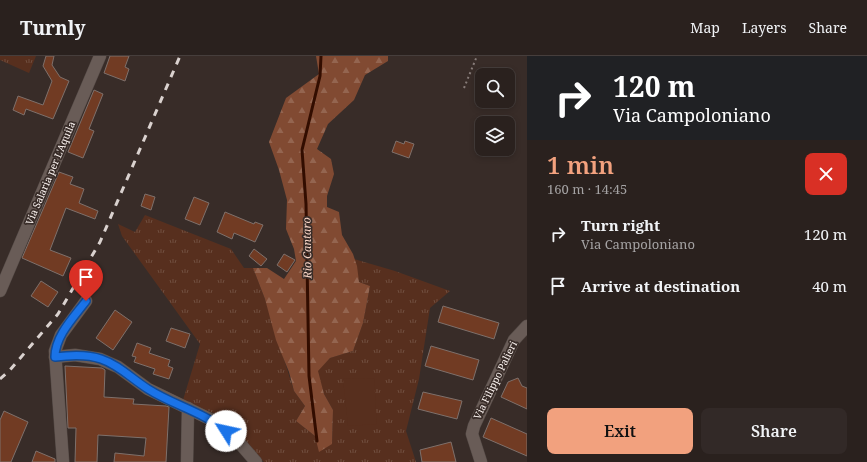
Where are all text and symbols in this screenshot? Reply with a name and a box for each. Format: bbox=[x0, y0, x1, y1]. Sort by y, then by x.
text: Turnly bbox=[20, 15, 85, 41]
text: Map bbox=[690, 18, 720, 37]
text: Layers bbox=[742, 18, 787, 37]
text: Share bbox=[809, 18, 847, 37]
text: 120 m bbox=[613, 67, 695, 105]
map controls bbox=[475, 68, 515, 156]
button: search bbox=[475, 68, 515, 108]
icon: right bbox=[547, 72, 599, 124]
text: Via Campoloniano bbox=[613, 103, 771, 127]
button: layers bbox=[475, 116, 515, 156]
street label: Via Salaria per L'Aquila bbox=[22, 119, 78, 227]
text: 1 min bbox=[547, 148, 614, 181]
button: close bbox=[805, 153, 847, 195]
text: 160 m · 14:45 bbox=[547, 180, 627, 198]
text: Turn right bbox=[581, 215, 660, 235]
water label: Rio Cantaro bbox=[298, 217, 315, 280]
icon: right bbox=[547, 223, 569, 245]
text: 120 m bbox=[804, 224, 847, 244]
text: Via Campoloniano bbox=[581, 235, 695, 253]
pin bbox=[69, 260, 103, 301]
icon: arrive bbox=[75, 266, 97, 288]
icon: arrive bbox=[547, 275, 569, 297]
text: Arrive at destination bbox=[581, 276, 740, 296]
text: 40 m bbox=[812, 276, 847, 296]
street label: Via Filippo Palieri bbox=[470, 338, 520, 421]
button: Exit bbox=[547, 408, 693, 454]
button: Share bbox=[701, 408, 847, 454]
position arrow bbox=[205, 410, 247, 452]

